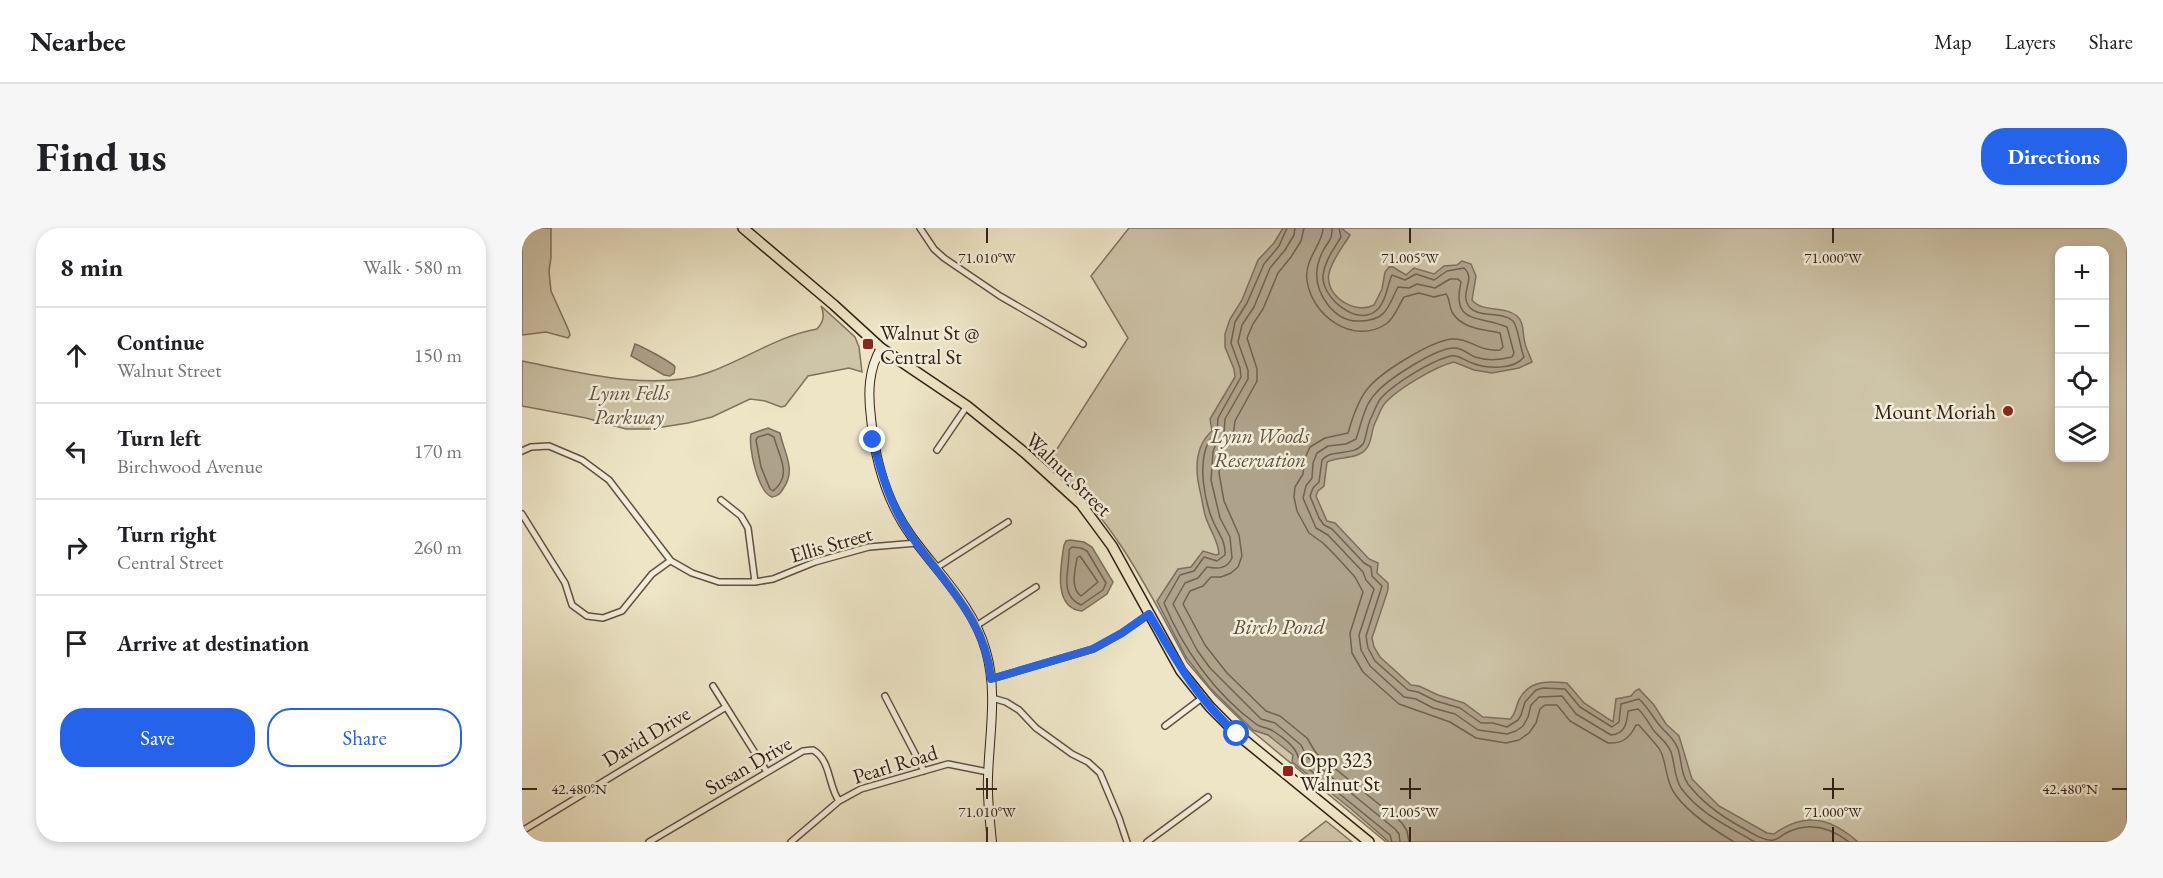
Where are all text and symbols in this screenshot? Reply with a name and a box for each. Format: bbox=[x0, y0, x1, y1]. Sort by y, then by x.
text: Nearbee bbox=[30, 23, 126, 59]
text: Map bbox=[1934, 28, 1972, 55]
text: Layers bbox=[2005, 28, 2056, 55]
text: Share bbox=[2089, 28, 2133, 55]
button: Directions bbox=[1981, 128, 2127, 185]
text: Find us bbox=[36, 129, 167, 184]
map controls bbox=[2055, 246, 2109, 462]
button: + bbox=[2055, 246, 2109, 300]
text: 71.010°W bbox=[958, 248, 1016, 267]
text: 71.005°W bbox=[1381, 248, 1439, 267]
text: 71.000°W bbox=[1804, 248, 1862, 267]
text: 8 min bbox=[60, 250, 123, 284]
text: Walk · 580 m bbox=[363, 254, 462, 280]
button: − bbox=[2055, 300, 2109, 354]
place label: Walnut St @ Central St bbox=[880, 319, 980, 370]
text: Continue bbox=[117, 328, 204, 357]
marker: Walnut St @ Central St bbox=[861, 337, 875, 351]
icon: ahead bbox=[60, 339, 93, 372]
text: 150 m bbox=[414, 342, 462, 368]
button: locate bbox=[2055, 354, 2109, 408]
text: Walnut Street bbox=[117, 357, 221, 383]
park label: Lynn Fells Parkway bbox=[587, 379, 670, 430]
place label: Mount Moriah bbox=[1874, 398, 1996, 425]
marker: Mount Moriah bbox=[2001, 404, 2015, 418]
button: layers bbox=[2055, 408, 2109, 462]
park label: Lynn Woods Reservation bbox=[1209, 422, 1310, 473]
text: Turn left bbox=[117, 424, 201, 453]
route end bbox=[859, 426, 885, 452]
street label: Walnut Street bbox=[1020, 426, 1118, 522]
icon: left bbox=[60, 435, 93, 468]
text: 170 m bbox=[414, 438, 462, 464]
text: Birchwood Avenue bbox=[117, 453, 263, 479]
street label: Ellis Street bbox=[787, 519, 876, 569]
text: Turn right bbox=[117, 520, 216, 549]
icon: right bbox=[60, 531, 93, 564]
text: 260 m bbox=[414, 534, 462, 560]
text: Central Street bbox=[117, 549, 223, 575]
water label: Birch Pond bbox=[1232, 612, 1326, 641]
icon: arrive bbox=[60, 627, 93, 660]
text: Arrive at destination bbox=[117, 629, 309, 658]
street label: David Drive bbox=[597, 699, 695, 773]
button: Save bbox=[60, 708, 255, 767]
button: Share bbox=[267, 708, 462, 767]
route start bbox=[1223, 720, 1249, 746]
street label: Susan Drive bbox=[700, 729, 796, 801]
street label: Pearl Road bbox=[849, 738, 941, 790]
place label: Opp 323 Walnut St bbox=[1300, 746, 1380, 797]
marker: Opp 323 Walnut St bbox=[1281, 764, 1295, 778]
text: 42.480°N bbox=[551, 779, 607, 798]
text: 42.480°N bbox=[2042, 779, 2098, 798]
text: 71.010°W bbox=[958, 802, 1016, 821]
text: 71.005°W bbox=[1381, 802, 1439, 821]
text: 71.000°W bbox=[1804, 802, 1862, 821]

